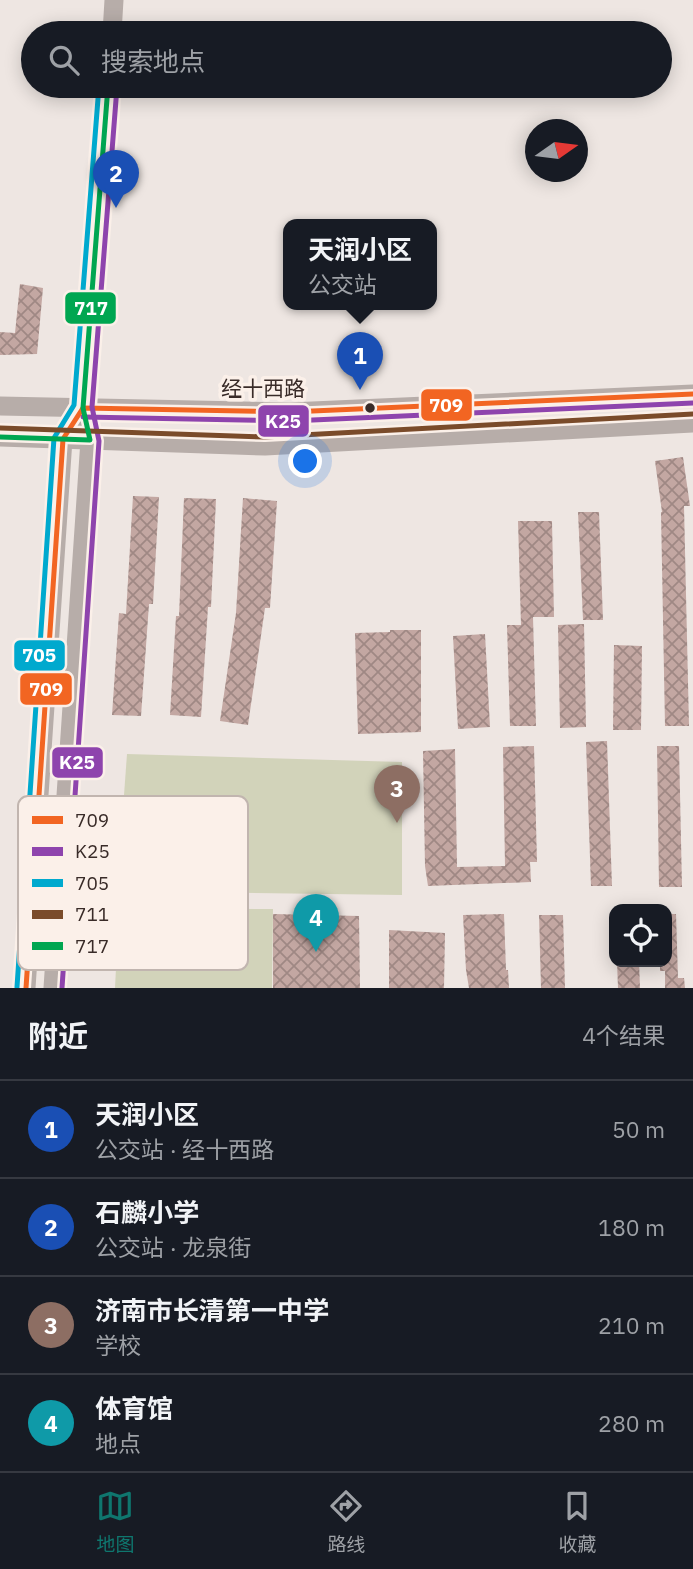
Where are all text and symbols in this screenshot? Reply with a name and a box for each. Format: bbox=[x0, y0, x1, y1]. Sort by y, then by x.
search box bbox=[21, 21, 672, 98]
icon: search bbox=[45, 41, 83, 79]
text: 搜索地点 bbox=[101, 44, 205, 78]
north arrow bbox=[525, 119, 588, 182]
pin: 2 bbox=[93, 150, 139, 208]
popup bbox=[283, 219, 437, 310]
text: 天润小区 bbox=[308, 232, 412, 266]
text: 公交站 bbox=[308, 269, 377, 299]
line badge: 717 bbox=[64, 291, 117, 325]
text: 717 bbox=[74, 296, 108, 320]
pin: 1 bbox=[337, 332, 383, 390]
street label: 经十西路 bbox=[221, 374, 305, 402]
line badge: 709 bbox=[420, 388, 473, 422]
text: 709 bbox=[429, 393, 463, 417]
unlabelled marker bbox=[363, 401, 377, 415]
line badge: K25 bbox=[257, 404, 310, 438]
text: K25 bbox=[265, 409, 301, 433]
your location bbox=[288, 444, 322, 478]
line badge: 705 bbox=[13, 639, 66, 672]
text: 705 bbox=[22, 643, 56, 667]
line badge: 709 bbox=[19, 672, 73, 706]
text: 709 bbox=[29, 677, 63, 701]
line badge: K25 bbox=[51, 746, 104, 779]
text: K25 bbox=[59, 750, 95, 774]
pin: 3 bbox=[374, 765, 420, 823]
legend bbox=[18, 796, 248, 970]
text: 709 bbox=[75, 808, 109, 832]
text: K25 bbox=[75, 839, 110, 863]
text: 705 bbox=[75, 871, 109, 895]
pin: 4 bbox=[293, 894, 339, 952]
text: 711 bbox=[75, 902, 109, 926]
map controls bbox=[609, 904, 672, 967]
button: locate bbox=[609, 904, 672, 967]
text: 717 bbox=[75, 934, 109, 958]
text: 附近 bbox=[28, 1016, 88, 1055]
text: 4个结果 bbox=[582, 1020, 665, 1050]
text: 天润小区 bbox=[95, 1097, 199, 1131]
text: 1 bbox=[44, 1114, 58, 1144]
text: 50 m bbox=[612, 1114, 665, 1144]
text: 公交站 · 经十西路 bbox=[95, 1134, 274, 1164]
text: 石麟小学 bbox=[95, 1195, 199, 1229]
text: 2 bbox=[44, 1212, 58, 1242]
text: 180 m bbox=[598, 1212, 665, 1242]
text: 公交站 · 龙泉街 bbox=[95, 1232, 251, 1262]
text: 济南市长清第一中学 bbox=[95, 1293, 329, 1327]
text: 3 bbox=[44, 1310, 58, 1340]
text: 210 m bbox=[598, 1310, 665, 1340]
text: 学校 bbox=[95, 1330, 141, 1360]
text: 体育馆 bbox=[95, 1391, 173, 1425]
text: 4 bbox=[44, 1408, 58, 1438]
text: 280 m bbox=[598, 1408, 665, 1438]
text: 地点 bbox=[95, 1428, 141, 1458]
tab: 地图 bbox=[96, 1487, 135, 1556]
tab: 路线 bbox=[327, 1487, 366, 1556]
tab: 收藏 bbox=[558, 1487, 597, 1556]

